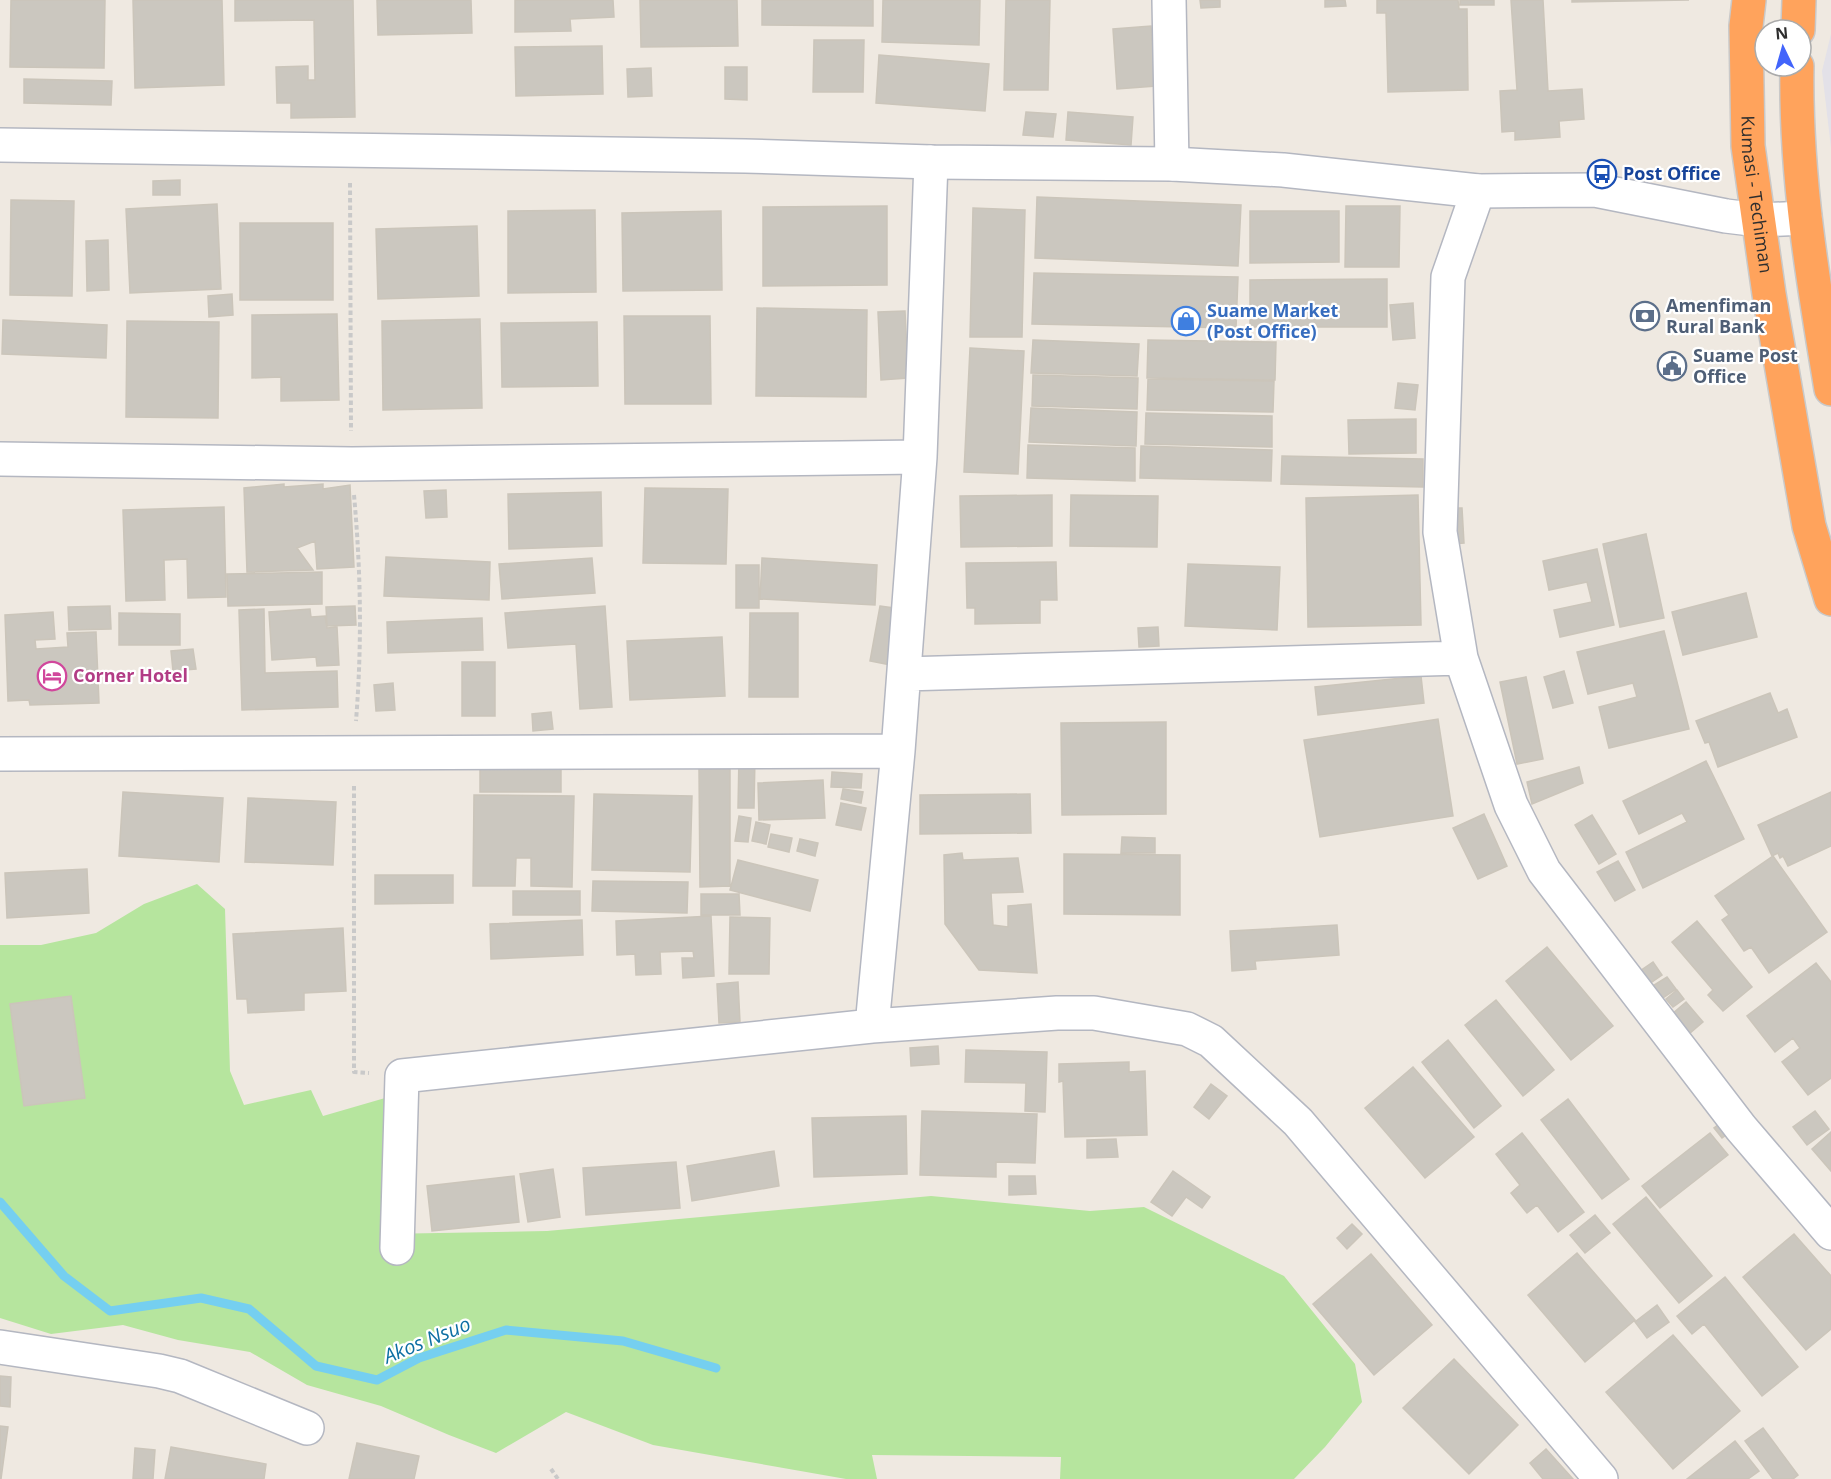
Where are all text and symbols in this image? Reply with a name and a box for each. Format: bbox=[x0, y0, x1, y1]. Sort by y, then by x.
north arrow bbox=[1753, 18, 1813, 78]
text: N bbox=[1774, 22, 1789, 45]
street label: Kumasi - Techiman bbox=[1736, 115, 1779, 275]
bus stop icon: Post Office bbox=[1586, 158, 1618, 190]
place label: Post Office bbox=[1623, 161, 1721, 185]
place label: Amenfiman Rural Bank bbox=[1666, 293, 1771, 338]
place label: Suame Market (Post Office) bbox=[1207, 298, 1338, 343]
bank icon: Amenfiman Rural Bank bbox=[1629, 300, 1661, 332]
shop icon: Suame Market (Post Office) bbox=[1170, 305, 1202, 337]
place label: Suame Post Office bbox=[1693, 343, 1798, 388]
public building icon: Suame Post Office bbox=[1656, 350, 1688, 382]
hotel icon: Corner Hotel bbox=[36, 660, 68, 692]
place label: Corner Hotel bbox=[73, 663, 188, 687]
water label: Akos Nsuo bbox=[377, 1310, 474, 1370]

